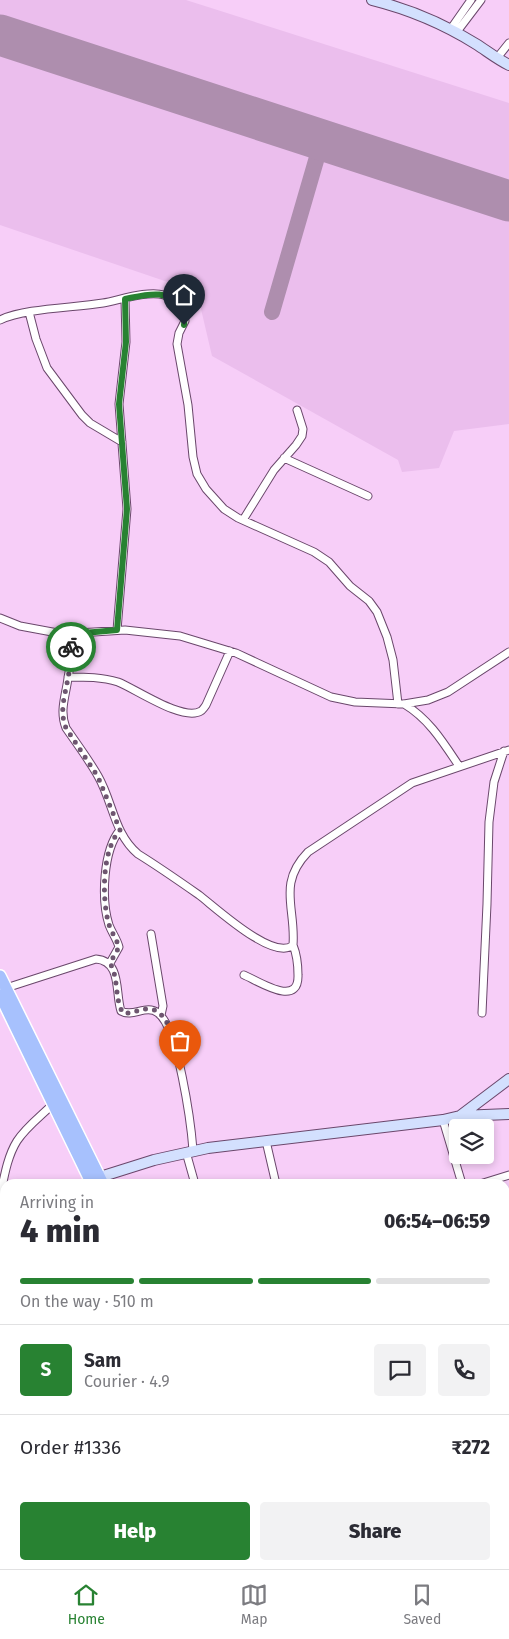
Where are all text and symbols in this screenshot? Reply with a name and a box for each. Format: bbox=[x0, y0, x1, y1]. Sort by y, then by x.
pin bbox=[163, 274, 205, 325]
icon: home bbox=[170, 281, 198, 309]
courier bbox=[46, 622, 96, 672]
icon: bike bbox=[57, 633, 85, 661]
pin bbox=[159, 1020, 201, 1071]
icon: bag bbox=[166, 1027, 194, 1055]
map controls bbox=[449, 1119, 494, 1164]
button: layers bbox=[449, 1119, 494, 1164]
text: Arriving in bbox=[20, 1193, 94, 1212]
text: 06:54–06:59 bbox=[384, 1210, 490, 1233]
text: 4 min bbox=[20, 1212, 100, 1250]
text: On the way · 510 m bbox=[20, 1292, 154, 1311]
button: chat bbox=[374, 1344, 426, 1396]
button: phone bbox=[438, 1344, 490, 1396]
text: Sam bbox=[84, 1349, 121, 1372]
text: S bbox=[41, 1358, 51, 1381]
text: Courier · 4.9 bbox=[84, 1372, 170, 1391]
text: Order #1336 bbox=[20, 1436, 121, 1459]
text: ₹272 bbox=[452, 1436, 490, 1459]
button: Help bbox=[20, 1502, 250, 1560]
button: Share bbox=[260, 1502, 490, 1560]
tab: Home bbox=[68, 1581, 105, 1628]
tab: Map bbox=[240, 1581, 268, 1628]
tab: Saved bbox=[403, 1581, 441, 1628]

